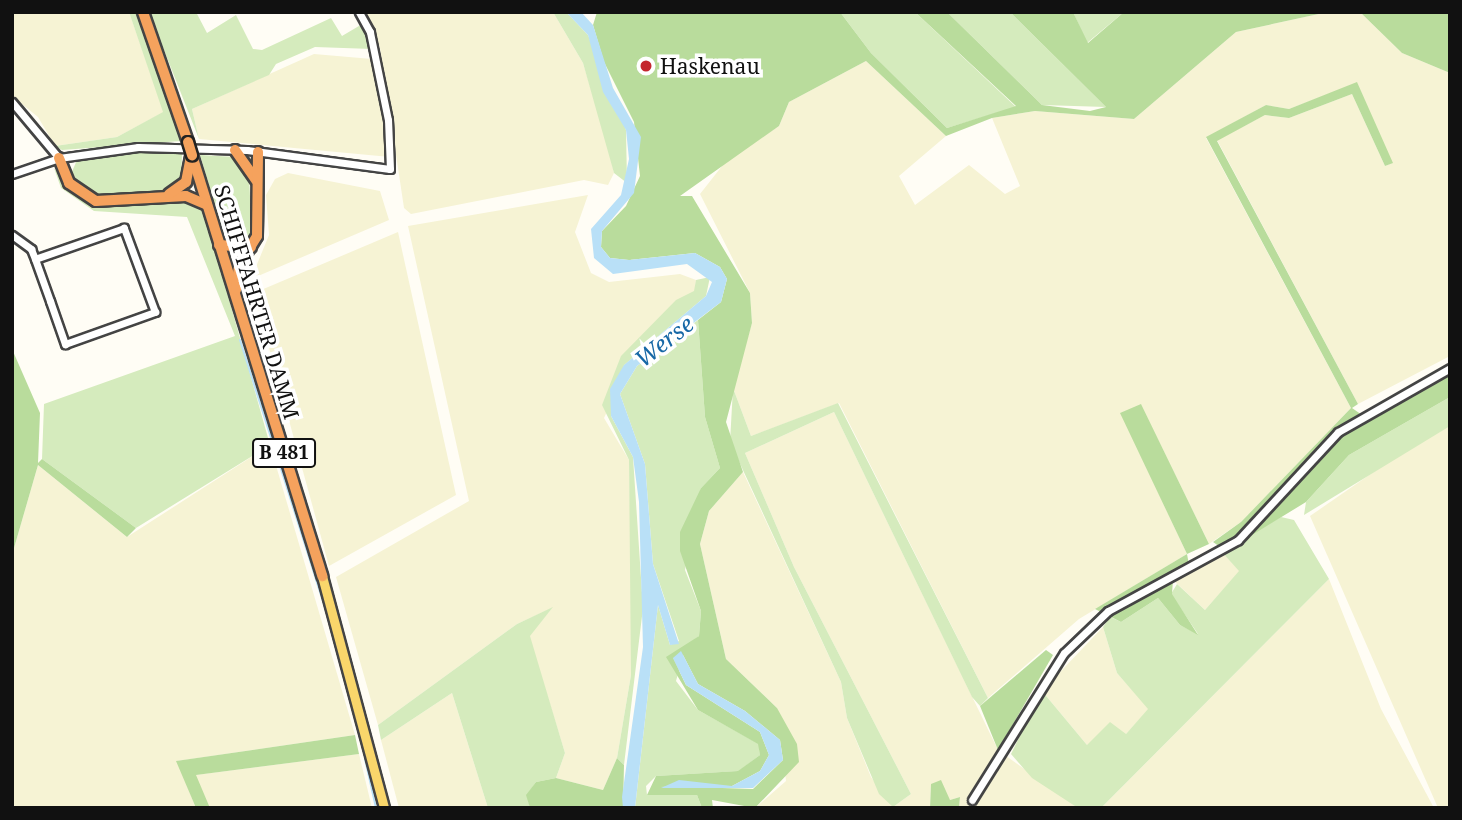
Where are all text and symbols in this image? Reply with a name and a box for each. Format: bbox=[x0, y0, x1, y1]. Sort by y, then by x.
place label: Haskenau bbox=[660, 53, 760, 79]
marker: Haskenau bbox=[638, 58, 654, 74]
street label: SCHIFFFAHRTER DAMM bbox=[209, 182, 305, 422]
water label: Werse bbox=[629, 310, 699, 372]
road number: B 481 bbox=[251, 437, 317, 468]

